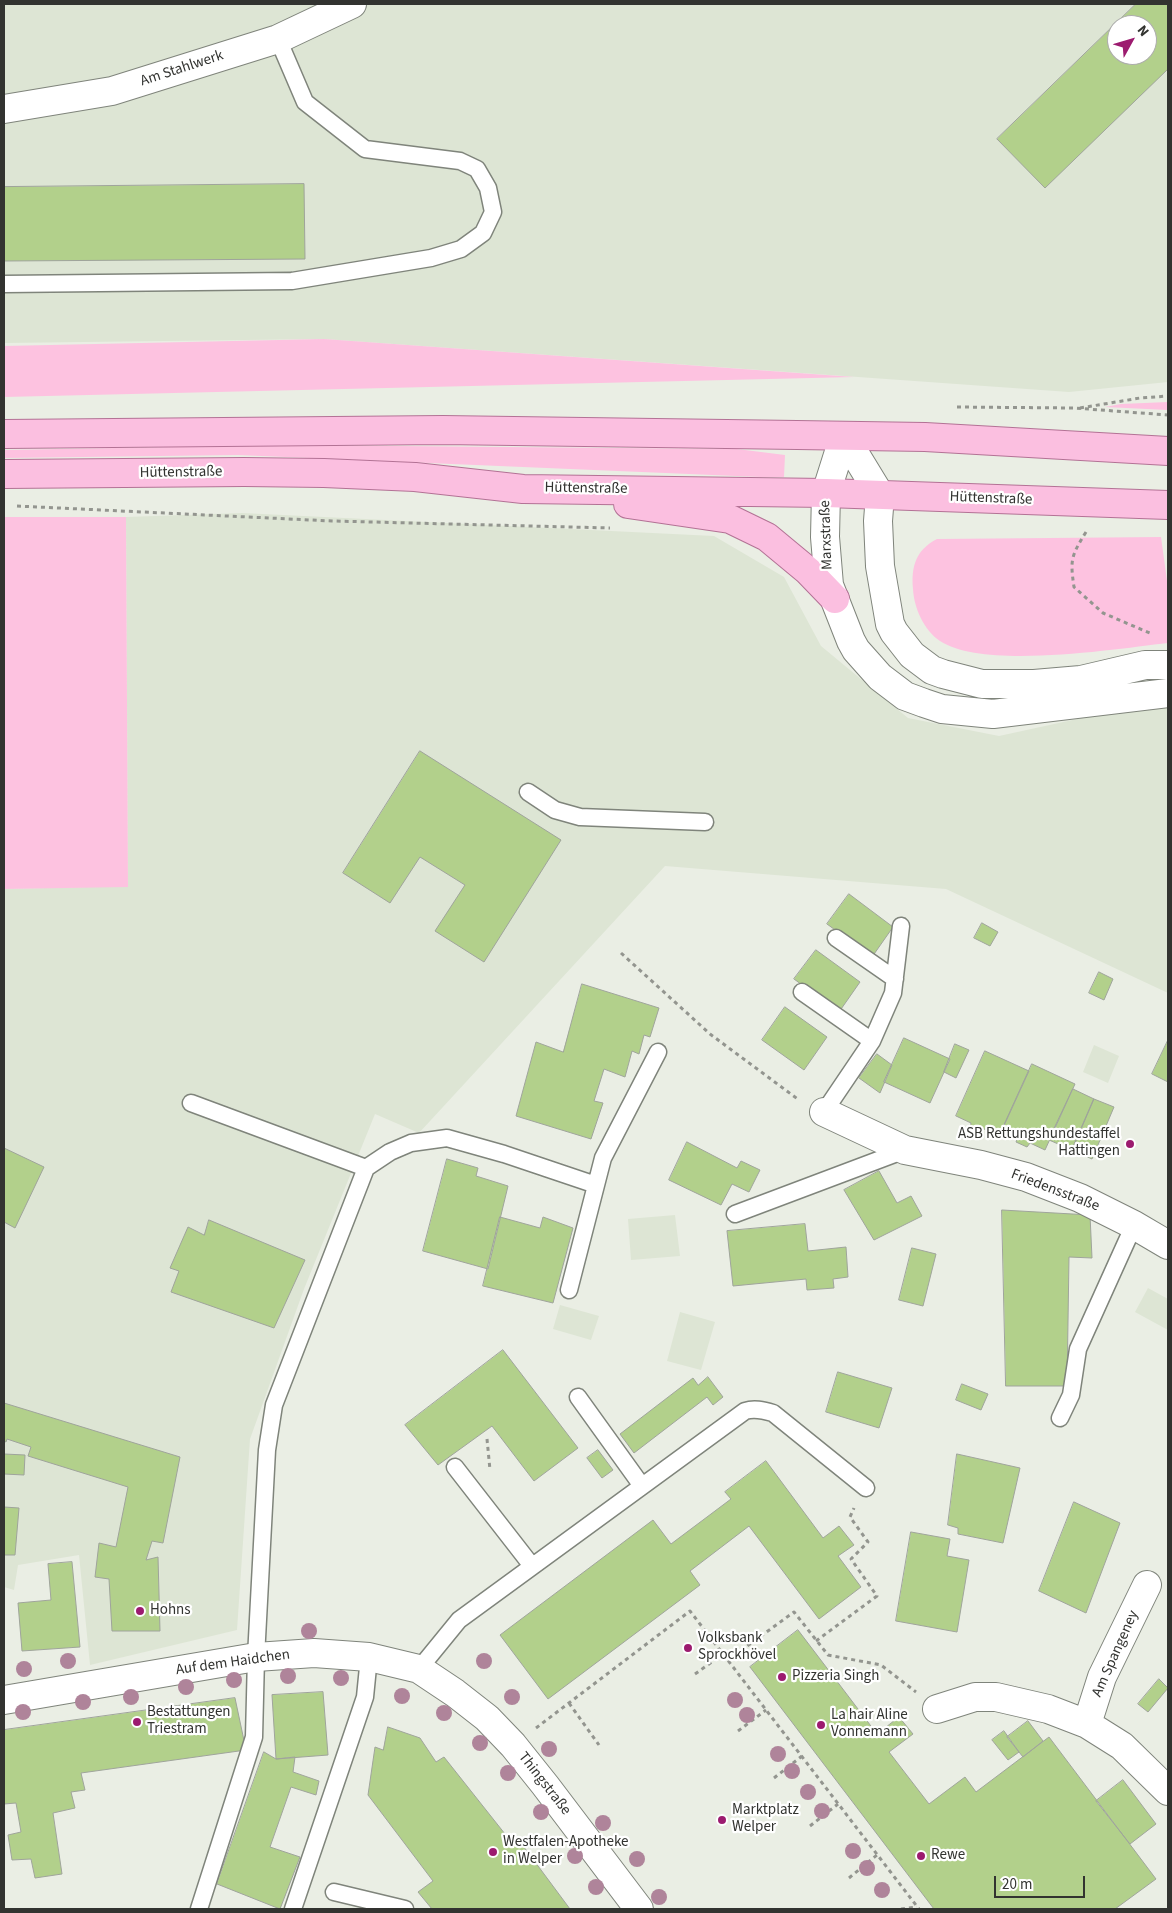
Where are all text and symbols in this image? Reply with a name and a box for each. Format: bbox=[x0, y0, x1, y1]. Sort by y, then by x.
north arrow bbox=[1107, 15, 1157, 65]
text: N bbox=[1132, 21, 1154, 41]
street label: Am Stahlwerk bbox=[138, 47, 226, 91]
street label: Hüttenstraße bbox=[139, 463, 223, 483]
street label: Hüttenstraße bbox=[544, 479, 628, 499]
street label: Hüttenstraße bbox=[949, 489, 1033, 509]
street label: Marxstraße bbox=[817, 500, 837, 570]
place label: ASB Rettungshundestaffel Hattingen bbox=[958, 1126, 1120, 1161]
marker: ASB Rettungshundestaffel Hattingen bbox=[1124, 1138, 1136, 1150]
street label: Friedensstraße bbox=[1008, 1166, 1102, 1216]
place label: Hohns bbox=[150, 1602, 191, 1620]
marker: Hohns bbox=[134, 1605, 146, 1617]
street label: Am Spangeney bbox=[1089, 1608, 1143, 1700]
place label: Volksbank Sprockhövel bbox=[698, 1630, 776, 1665]
marker: Volksbank Sprockhövel bbox=[682, 1642, 694, 1654]
street label: Auf dem Haidchen bbox=[175, 1646, 291, 1680]
place label: Pizzeria Singh bbox=[792, 1668, 879, 1686]
marker: Pizzeria Singh bbox=[776, 1671, 788, 1683]
place label: Bestattungen Triestram bbox=[147, 1704, 231, 1739]
place label: La hair Aline Vonnemann bbox=[831, 1707, 908, 1742]
marker: Bestattungen Triestram bbox=[131, 1716, 143, 1728]
marker: La hair Aline Vonnemann bbox=[815, 1719, 827, 1731]
street label: Thingstraße bbox=[514, 1749, 574, 1819]
place label: Marktplatz Welper bbox=[732, 1802, 799, 1837]
marker: Marktplatz Welper bbox=[716, 1814, 728, 1826]
place label: Westfalen-Apotheke in Welper bbox=[503, 1834, 629, 1869]
marker: Westfalen-Apotheke in Welper bbox=[487, 1846, 499, 1858]
place label: Rewe bbox=[931, 1847, 965, 1865]
marker: Rewe bbox=[915, 1850, 927, 1862]
scale bar bbox=[997, 1866, 1088, 1898]
text: 20 m bbox=[1002, 1874, 1032, 1895]

